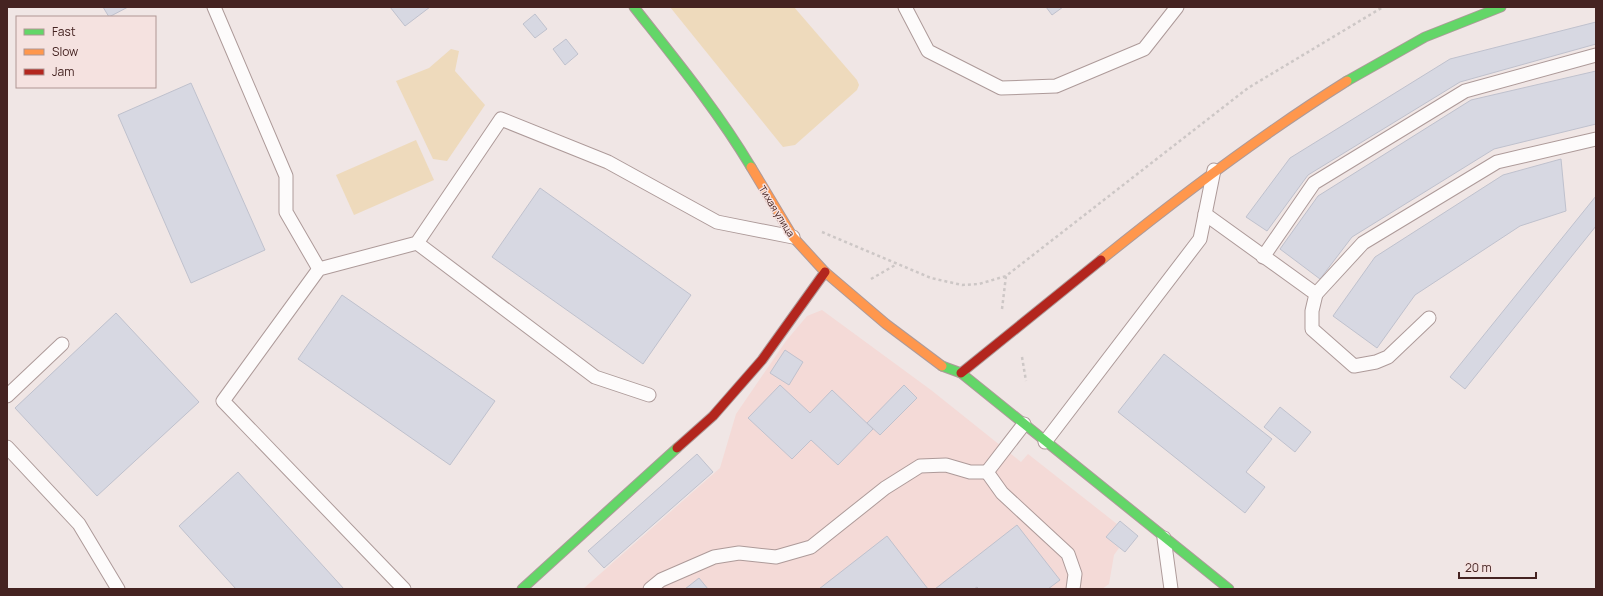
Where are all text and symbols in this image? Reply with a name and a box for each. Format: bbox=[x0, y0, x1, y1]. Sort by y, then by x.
legend bbox=[16, 16, 156, 88]
text: Fast bbox=[52, 23, 76, 40]
text: Slow bbox=[52, 43, 78, 60]
text: Jam bbox=[52, 63, 74, 80]
street label: Тихая улица bbox=[756, 183, 798, 239]
scale bar bbox=[1459, 554, 1536, 580]
text: 20 m bbox=[1465, 559, 1492, 576]

